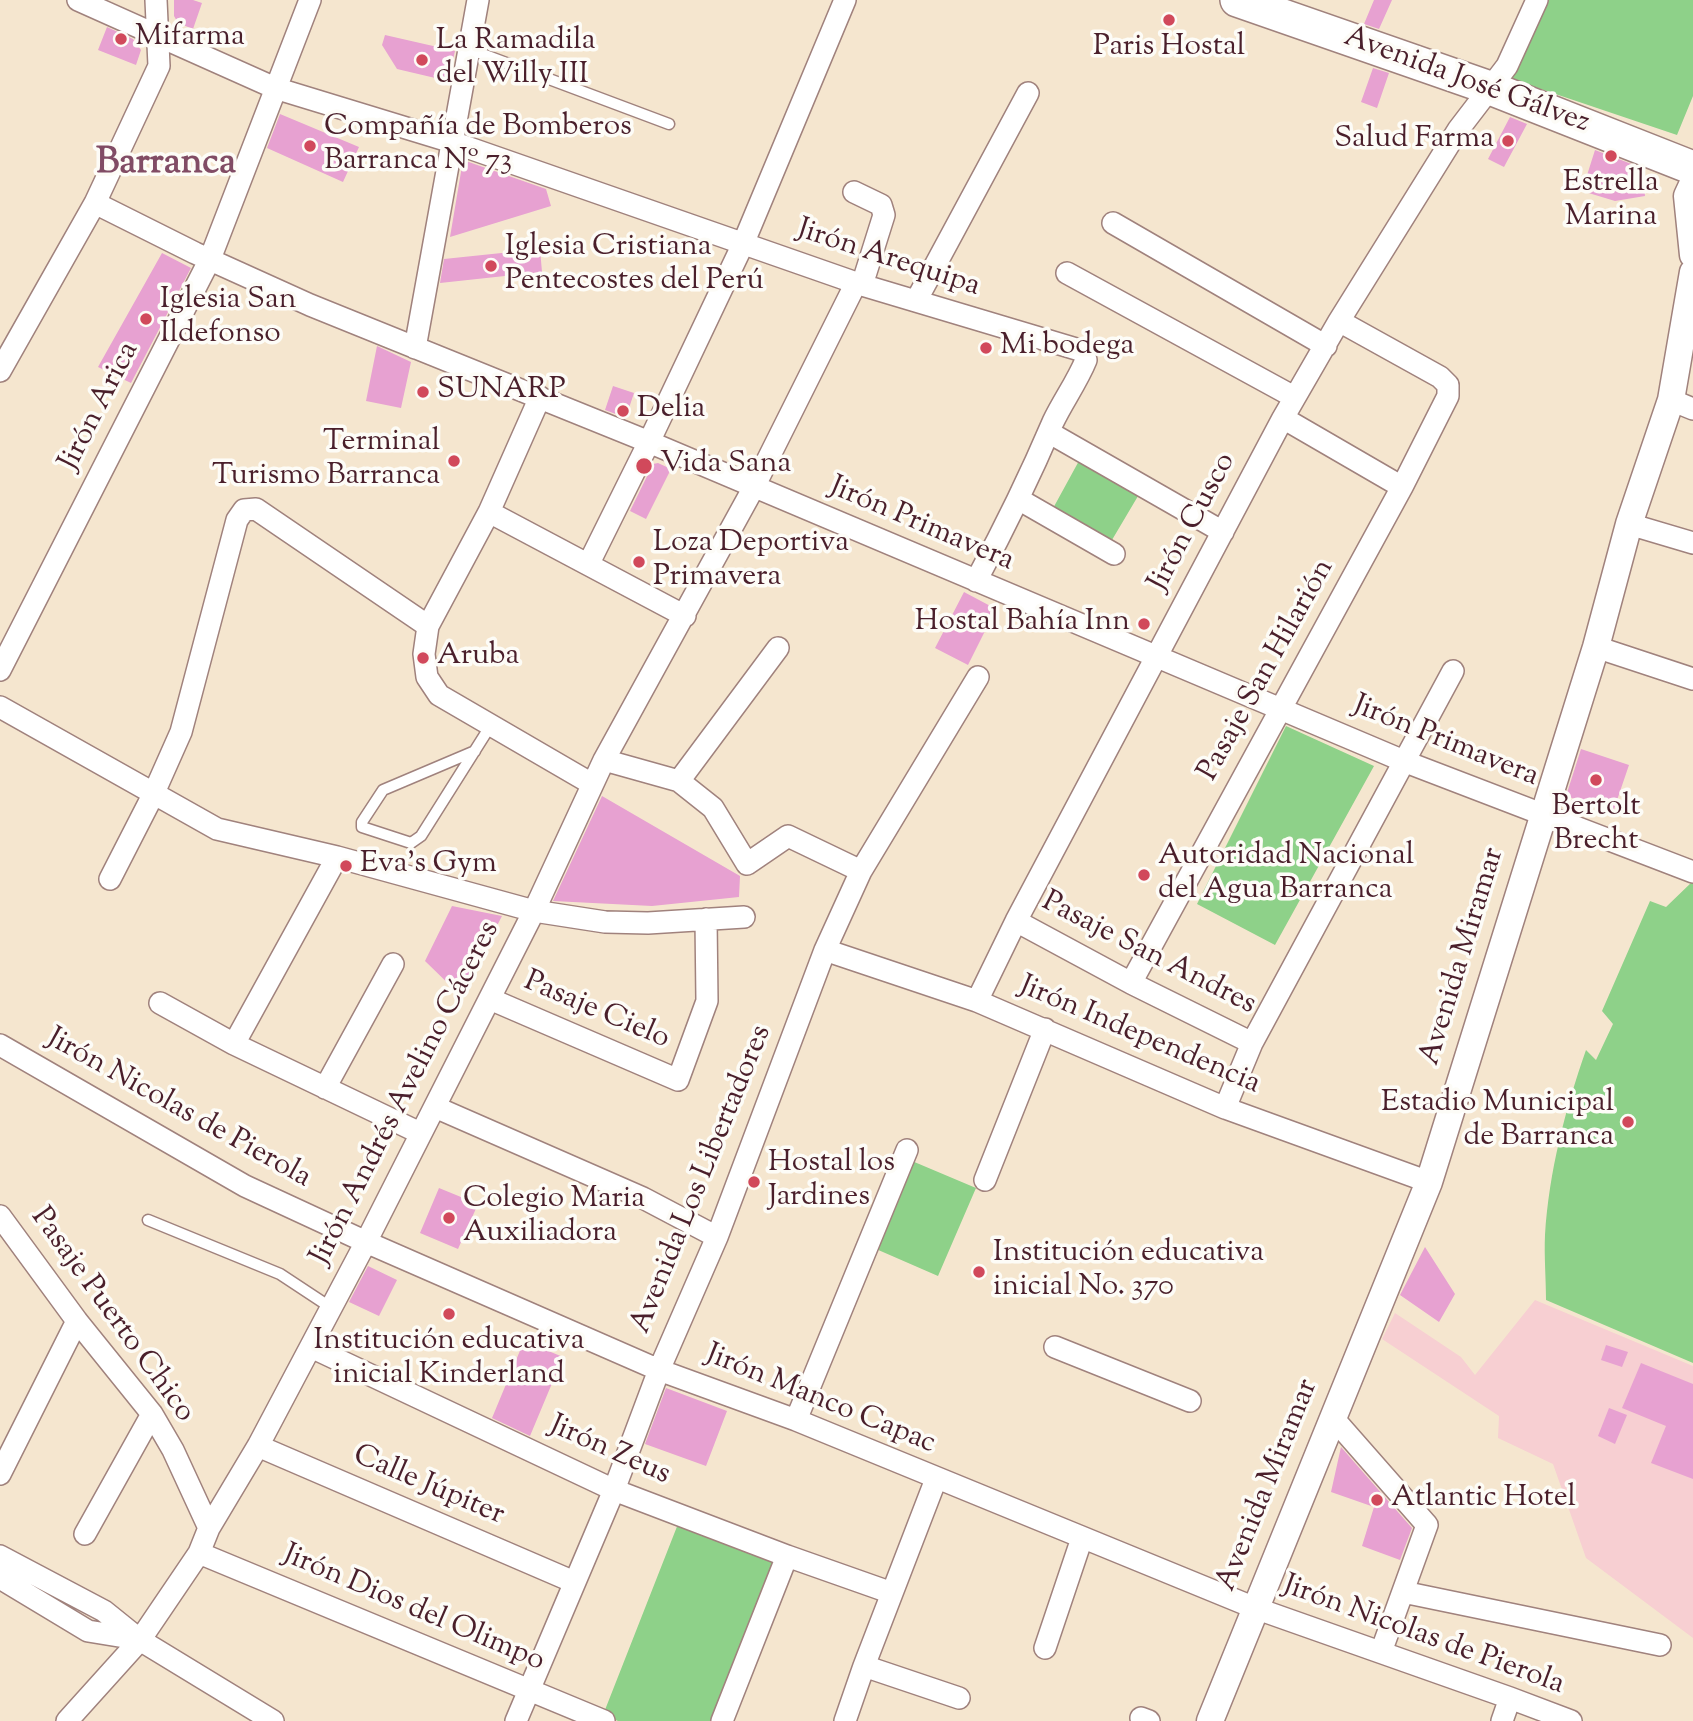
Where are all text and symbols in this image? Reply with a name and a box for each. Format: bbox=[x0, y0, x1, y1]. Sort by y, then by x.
marker: Paris Hostal bbox=[1161, 12, 1177, 28]
place label: Mifarma bbox=[135, 21, 245, 57]
street label: Avenida José Gálvez bbox=[1338, 21, 1594, 143]
place label: La Ramadila del Willy III bbox=[436, 25, 596, 96]
marker: Mifarma bbox=[113, 31, 129, 47]
place label: Paris Hostal bbox=[1093, 31, 1245, 67]
marker: La Ramadila del Willy III bbox=[414, 52, 430, 68]
place label: Compañía de Bomberos Barranca Nº 73 bbox=[324, 111, 632, 182]
place label: Salud Farma bbox=[1334, 123, 1494, 159]
marker: Salud Farma bbox=[1500, 133, 1516, 149]
marker: Compañía de Bomberos Barranca Nº 73 bbox=[302, 138, 318, 154]
district label: Barranca bbox=[96, 144, 236, 188]
marker: Estrella Marina bbox=[1603, 148, 1619, 164]
place label: Estrella Marina bbox=[1563, 167, 1659, 237]
street label: Jirón Arequipa bbox=[792, 213, 984, 307]
place label: Iglesia Cristiana Pentecostes del Perú bbox=[505, 231, 764, 302]
marker: Iglesia Cristiana Pentecostes del Perú bbox=[483, 258, 499, 274]
place label: Iglesia San Ildefonso bbox=[160, 284, 296, 354]
marker: Iglesia San Ildefonso bbox=[138, 311, 154, 327]
place label: Mi bodega bbox=[1000, 330, 1134, 366]
street label: Jirón Arica bbox=[53, 337, 149, 477]
marker: Mi bodega bbox=[978, 340, 994, 356]
place label: SUNARP bbox=[437, 374, 566, 410]
marker: SUNARP bbox=[415, 384, 431, 400]
place label: Delia bbox=[637, 393, 705, 429]
marker: Delia bbox=[615, 403, 631, 419]
place label: Terminal Turismo Barranca bbox=[212, 426, 440, 496]
place label: Vida Sana bbox=[660, 448, 791, 484]
street label: Jirón Cusco bbox=[1143, 448, 1245, 598]
marker: Terminal Turismo Barranca bbox=[446, 453, 462, 469]
marker: Vida Sana bbox=[634, 456, 654, 476]
street label: Jirón Primavera bbox=[823, 471, 1019, 581]
place label: Loza Deportiva Primavera bbox=[653, 527, 849, 598]
marker: Loza Deportiva Primavera bbox=[631, 554, 647, 570]
street label: Pasaje San Hilarión bbox=[1192, 554, 1344, 788]
place label: Hostal Bahía Inn bbox=[915, 606, 1130, 642]
marker: Hostal Bahía Inn bbox=[1136, 616, 1152, 632]
place label: Aruba bbox=[437, 640, 519, 676]
marker: Aruba bbox=[415, 650, 431, 666]
street label: Jirón Primavera bbox=[1347, 689, 1543, 797]
marker: Bertolt Brecht bbox=[1588, 772, 1604, 788]
place label: Bertolt Brecht bbox=[1552, 791, 1640, 862]
place label: Autoridad Nacional del Agua Barranca bbox=[1158, 840, 1414, 910]
street label: Avenida Miramar bbox=[1414, 844, 1514, 1070]
place label: Eva's Gym bbox=[360, 848, 497, 884]
marker: Eva's Gym bbox=[338, 858, 354, 874]
marker: Autoridad Nacional del Agua Barranca bbox=[1136, 867, 1152, 883]
street label: Pasaje San Andres bbox=[1035, 885, 1261, 1025]
street label: Jirón Andrés Avelino Cáceres bbox=[304, 916, 510, 1272]
street label: Pasaje Cielo bbox=[518, 965, 674, 1059]
street label: Jirón Independencia bbox=[1013, 970, 1265, 1104]
street label: Avenida Los Libertadores bbox=[625, 1021, 781, 1339]
street label: Jirón Nicolas de Pierola bbox=[39, 1022, 317, 1198]
place label: Estadio Municipal de Barranca bbox=[1381, 1087, 1614, 1158]
marker: Estadio Municipal de Barranca bbox=[1620, 1114, 1636, 1130]
place label: Hostal los Jardines bbox=[768, 1147, 895, 1218]
marker: Hostal los Jardines bbox=[746, 1174, 762, 1190]
place label: Colegio Maria Auxiliadora bbox=[463, 1183, 645, 1254]
street label: Pasaje Puerto Chico bbox=[21, 1202, 201, 1430]
marker: Colegio Maria Auxiliadora bbox=[441, 1210, 457, 1226]
place label: Institución educativa inicial No. 370 bbox=[993, 1237, 1264, 1308]
marker: Institución educativa inicial No. 370 bbox=[971, 1264, 987, 1280]
marker: Institución educativa inicial Kinderland bbox=[441, 1306, 457, 1322]
place label: Institución educativa inicial Kinderland bbox=[313, 1325, 585, 1396]
street label: Jirón Manco Capac bbox=[700, 1338, 940, 1464]
street label: Avenida Miramar bbox=[1210, 1375, 1328, 1597]
street label: Jirón Zeus bbox=[543, 1409, 675, 1495]
street label: Calle Júpiter bbox=[347, 1439, 509, 1535]
place label: Atlantic Hotel bbox=[1391, 1482, 1576, 1518]
marker: Atlantic Hotel bbox=[1369, 1492, 1385, 1508]
street label: Jirón Dios del Olimpo bbox=[277, 1539, 549, 1681]
street label: Jirón Nicolas de Pierola bbox=[1277, 1569, 1569, 1705]

